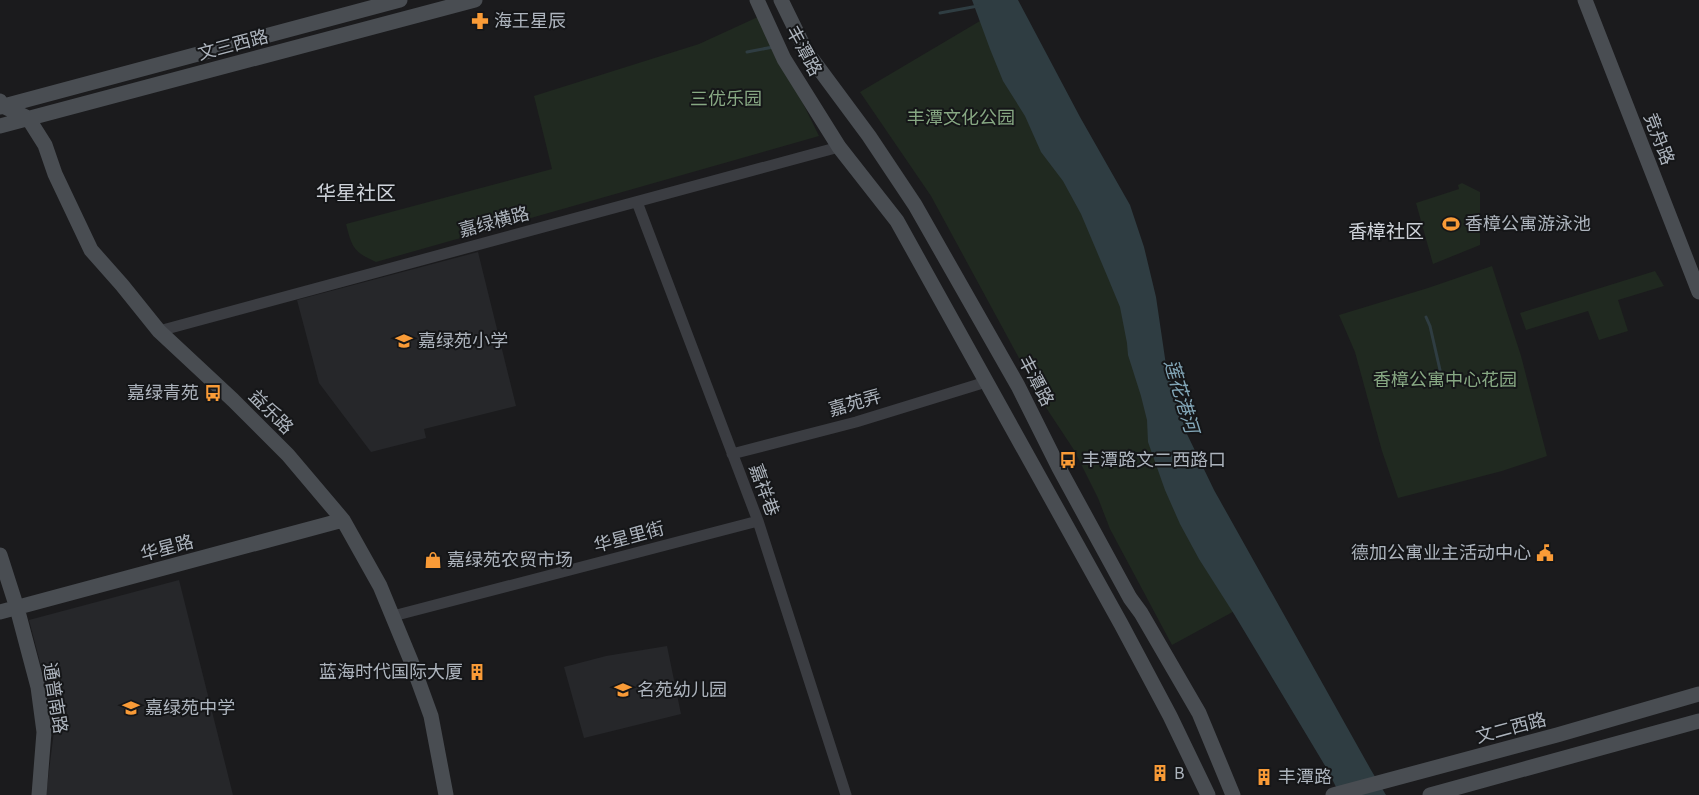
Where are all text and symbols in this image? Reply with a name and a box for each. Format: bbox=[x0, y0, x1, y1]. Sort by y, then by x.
place label: 海王星辰 bbox=[494, 9, 566, 34]
pharmacy icon: 海王星辰 bbox=[470, 11, 490, 31]
street label: 丰潭路 bbox=[780, 22, 828, 81]
street label: 文三西路 bbox=[195, 24, 271, 67]
park label: 三优乐园 bbox=[690, 87, 762, 112]
park label: 丰潭文化公园 bbox=[907, 106, 1015, 131]
street label: 竞舟路 bbox=[1637, 109, 1680, 169]
district label: 华星社区 bbox=[316, 180, 396, 208]
street label: 嘉绿横路 bbox=[456, 201, 532, 244]
place label: 香樟公寓游泳池 bbox=[1465, 212, 1591, 237]
sports icon: 香樟公寓游泳池 bbox=[1441, 214, 1461, 234]
district label: 香樟社区 bbox=[1348, 219, 1424, 246]
place label: 嘉绿苑小学 bbox=[418, 329, 508, 354]
school or university icon: 嘉绿苑小学 bbox=[394, 331, 414, 351]
street label: 丰潭路 bbox=[1012, 352, 1059, 411]
water label: 莲花港河 bbox=[1157, 356, 1206, 441]
park label: 香樟公寓中心花园 bbox=[1373, 368, 1517, 393]
place label: 嘉绿青苑 bbox=[127, 381, 199, 406]
bus stop icon: 嘉绿青苑 bbox=[203, 383, 223, 403]
street label: 益乐路 bbox=[243, 384, 299, 440]
street label: 嘉苑弄 bbox=[826, 384, 885, 423]
place label: 丰潭路文二西路口 bbox=[1082, 448, 1226, 473]
bus stop icon: 丰潭路文二西路口 bbox=[1058, 450, 1078, 470]
street label: 嘉祥巷 bbox=[743, 461, 785, 520]
street label: 华星里街 bbox=[591, 516, 667, 559]
street label: 华星路 bbox=[138, 529, 196, 568]
place label: 德加公寓业主活动中心 bbox=[1351, 541, 1531, 566]
public building icon: 德加公寓业主活动中心 bbox=[1535, 543, 1555, 563]
place label: 嘉绿苑农贸市场 bbox=[447, 548, 573, 573]
shop icon: 嘉绿苑农贸市场 bbox=[423, 550, 443, 570]
place label: 蓝海时代国际大厦 bbox=[319, 660, 463, 685]
street label: 通普南路 bbox=[37, 661, 72, 736]
building icon: 蓝海时代国际大厦 bbox=[467, 662, 487, 682]
place label: 名苑幼儿园 bbox=[637, 678, 727, 703]
school or university icon: 名苑幼儿园 bbox=[613, 680, 633, 700]
place label: 嘉绿苑中学 bbox=[145, 696, 235, 721]
school or university icon: 嘉绿苑中学 bbox=[121, 698, 141, 718]
street label: 文二西路 bbox=[1473, 707, 1549, 750]
place label: B bbox=[1174, 761, 1185, 786]
building icon: B bbox=[1150, 763, 1170, 783]
place label: 丰潭路 bbox=[1278, 765, 1332, 790]
building icon: 丰潭路 bbox=[1254, 767, 1274, 787]

